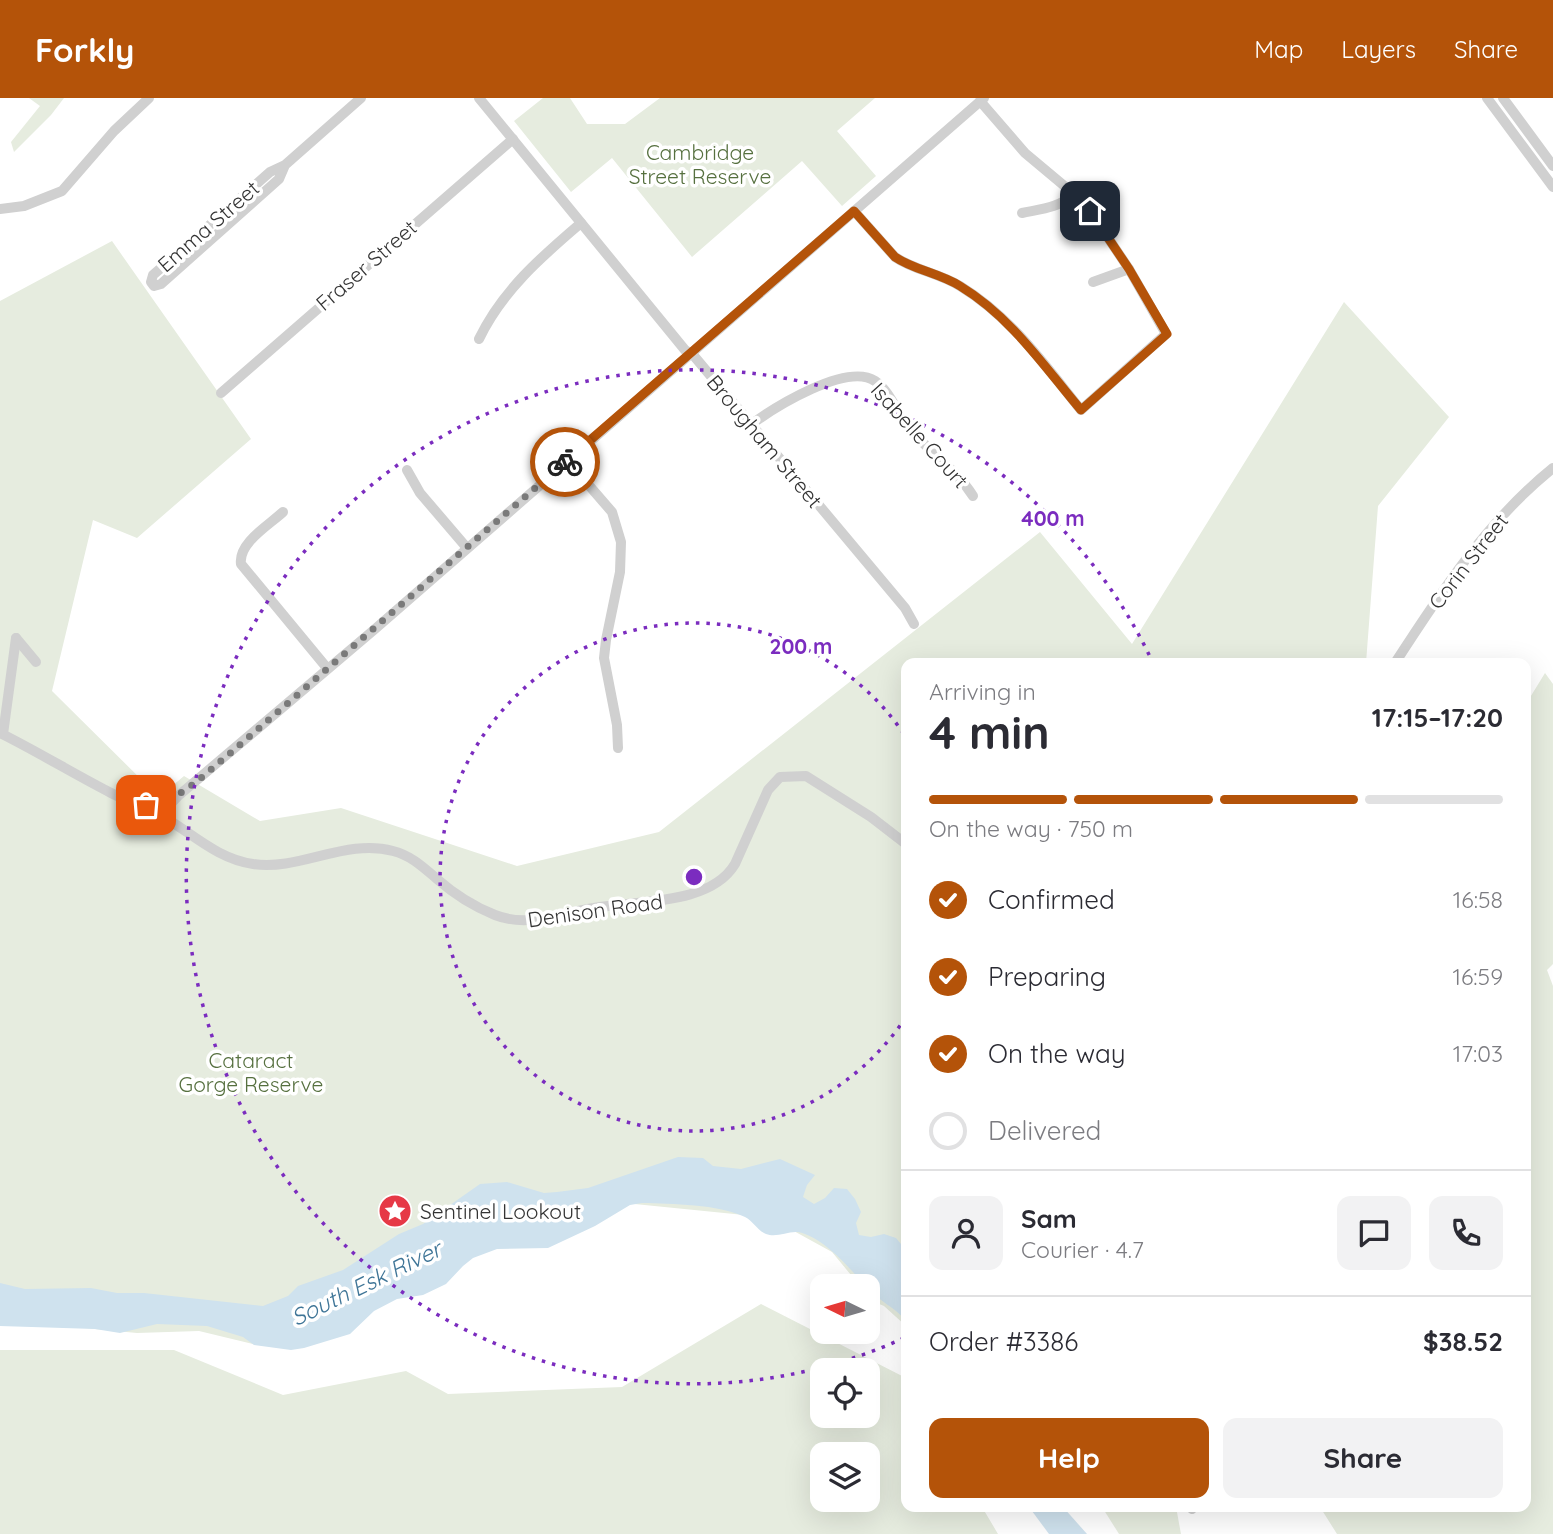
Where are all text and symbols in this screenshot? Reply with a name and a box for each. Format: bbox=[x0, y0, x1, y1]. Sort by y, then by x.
text: Forkly bbox=[35, 29, 134, 70]
text: Map bbox=[1254, 34, 1303, 64]
text: Layers bbox=[1341, 34, 1416, 64]
text: Share bbox=[1454, 34, 1518, 64]
park label: Cambridge Street Reserve bbox=[629, 139, 771, 189]
street label: Emma Street bbox=[152, 175, 264, 277]
pin bbox=[1060, 181, 1120, 241]
icon: home bbox=[1071, 192, 1109, 230]
street label: Fraser Street bbox=[310, 214, 422, 316]
street label: Brougham Street bbox=[702, 369, 828, 513]
street label: Isabelle Court bbox=[866, 377, 974, 493]
courier bbox=[530, 427, 600, 497]
icon: bike bbox=[546, 443, 584, 481]
text: 400 m bbox=[1021, 505, 1085, 531]
street label: Corin Street bbox=[1423, 508, 1513, 614]
text: 200 m bbox=[770, 633, 832, 659]
text: Arriving in bbox=[929, 677, 1036, 706]
text: 17:15–17:20 bbox=[1372, 701, 1503, 734]
text: 4 min bbox=[929, 703, 1050, 761]
pin bbox=[116, 775, 176, 835]
icon: bag bbox=[127, 786, 165, 824]
text: On the way · 750 m bbox=[929, 814, 1133, 843]
centre of rings bbox=[682, 865, 706, 889]
icon: check bbox=[929, 881, 967, 919]
text: Confirmed bbox=[988, 883, 1115, 916]
text: 16:58 bbox=[1453, 885, 1503, 914]
street label: Denison Road bbox=[526, 888, 664, 932]
icon: check bbox=[929, 958, 967, 996]
text: Preparing bbox=[988, 960, 1106, 993]
text: 16:59 bbox=[1452, 962, 1503, 991]
icon: check bbox=[929, 1035, 967, 1073]
text: On the way bbox=[988, 1037, 1126, 1070]
text: 17:03 bbox=[1453, 1039, 1503, 1068]
park label: Cataract Gorge Reserve bbox=[179, 1047, 323, 1097]
text: Delivered bbox=[988, 1114, 1101, 1147]
place icon: Sentinel Lookout bbox=[376, 1192, 414, 1230]
button: person bbox=[929, 1196, 1003, 1270]
button: chat bbox=[1337, 1196, 1411, 1270]
button: phone bbox=[1429, 1196, 1503, 1270]
place label: Sentinel Lookout bbox=[420, 1198, 581, 1224]
text: Sam bbox=[1021, 1202, 1077, 1235]
water label: South Esk River bbox=[286, 1233, 449, 1332]
text: Courier · 4.7 bbox=[1021, 1235, 1144, 1264]
north arrow bbox=[810, 1274, 880, 1344]
map controls bbox=[810, 1274, 880, 1512]
text: Order #3386 bbox=[929, 1325, 1078, 1358]
text: $38.52 bbox=[1423, 1325, 1503, 1358]
button: locate bbox=[810, 1358, 880, 1428]
button: Help bbox=[929, 1418, 1209, 1498]
button: Share bbox=[1223, 1418, 1503, 1498]
button: layers bbox=[810, 1442, 880, 1512]

